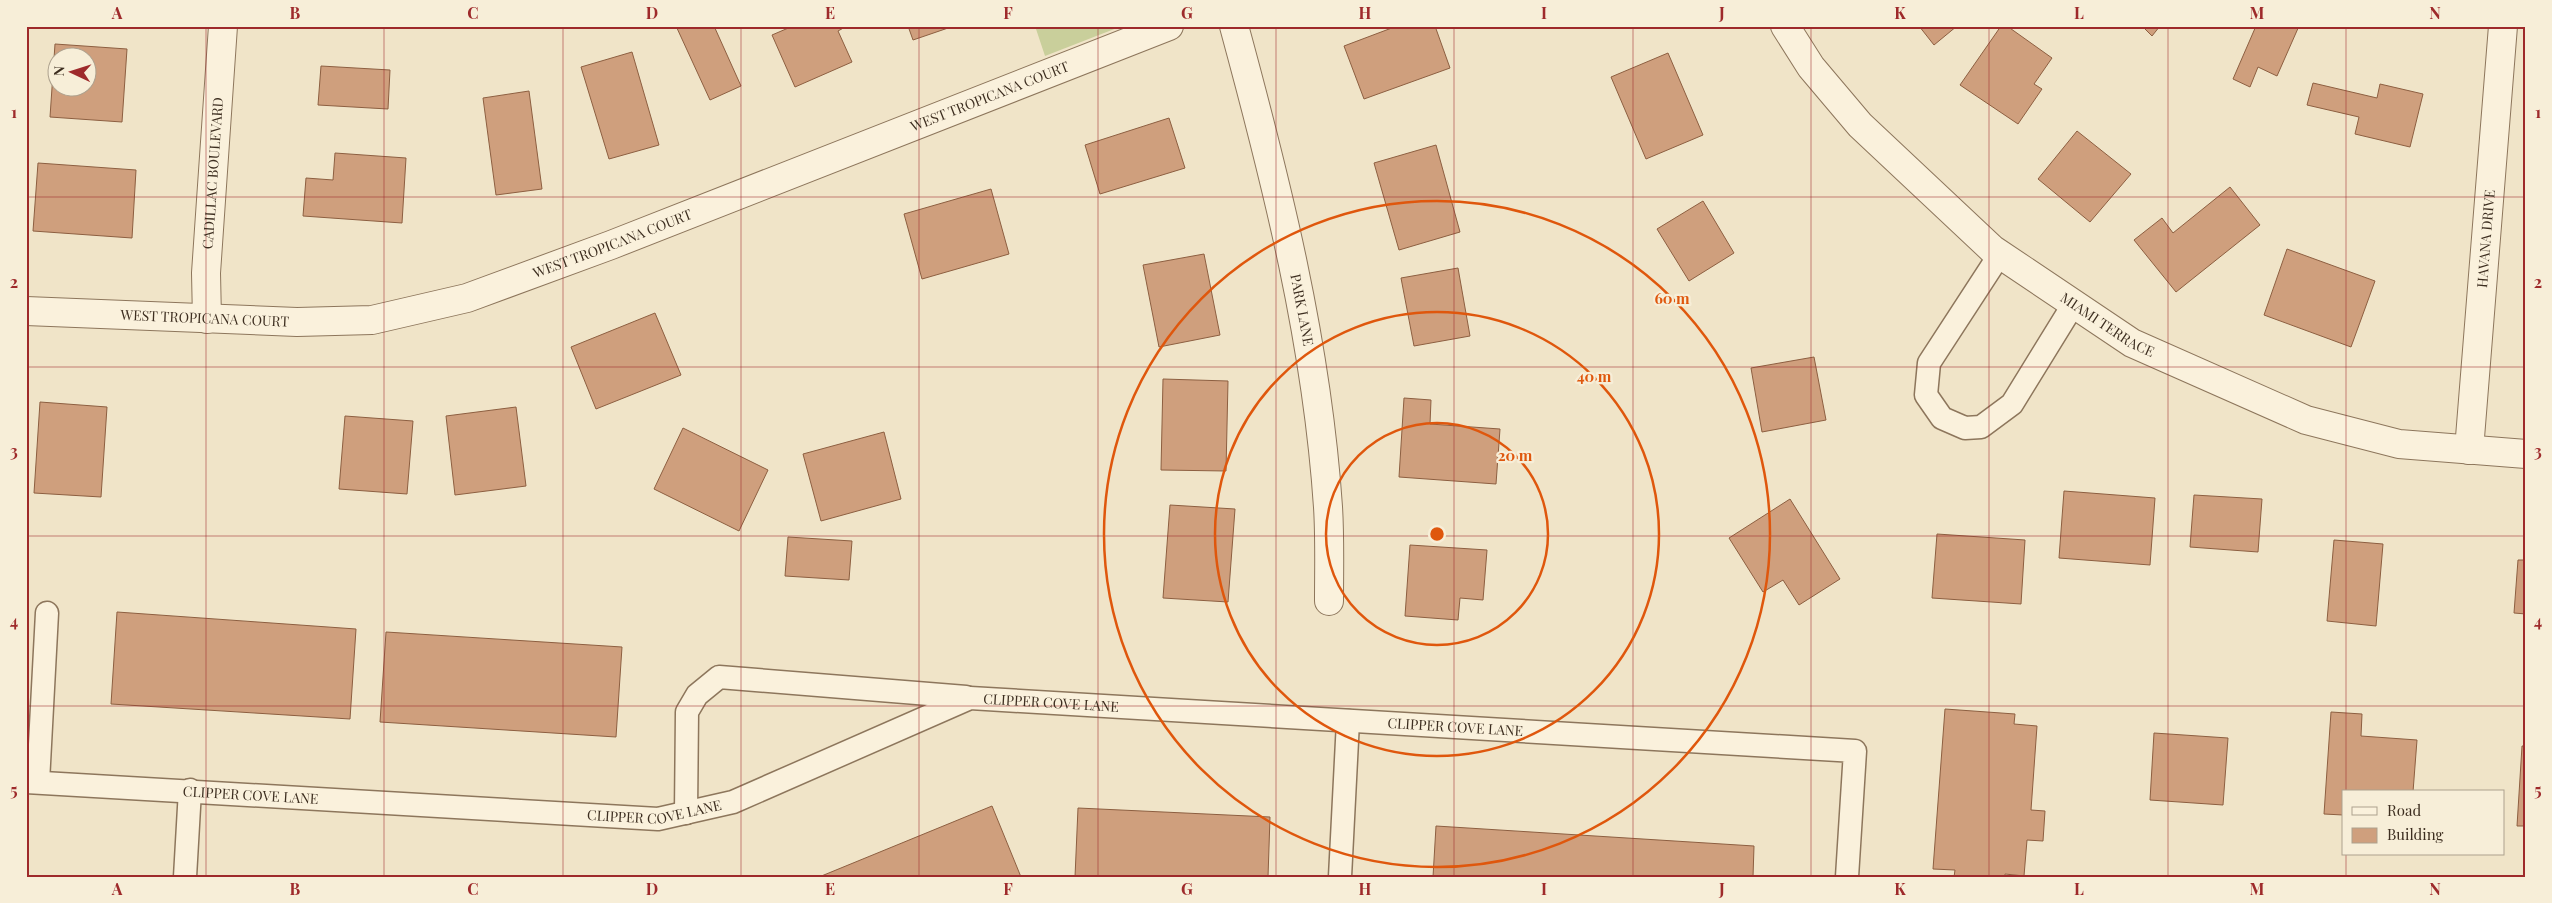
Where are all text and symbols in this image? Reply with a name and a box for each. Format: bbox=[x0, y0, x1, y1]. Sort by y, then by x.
text: A bbox=[111, 2, 123, 23]
text: B bbox=[290, 2, 301, 23]
text: C bbox=[467, 2, 479, 23]
text: D bbox=[646, 2, 658, 23]
text: E bbox=[825, 2, 835, 23]
text: F bbox=[1003, 2, 1013, 23]
text: G bbox=[1181, 2, 1193, 23]
text: H bbox=[1359, 2, 1372, 23]
text: I bbox=[1541, 2, 1547, 23]
text: J bbox=[1718, 2, 1725, 23]
text: K bbox=[1894, 2, 1906, 23]
text: L bbox=[2074, 2, 2084, 23]
text: M bbox=[2250, 2, 2265, 23]
text: N bbox=[2429, 2, 2441, 23]
north arrow bbox=[48, 48, 98, 98]
street label: WEST TROPICANA COURT bbox=[907, 56, 1072, 136]
text: N bbox=[49, 65, 68, 77]
street label: CADILLAC BOULEVARD bbox=[198, 97, 227, 250]
text: 1 bbox=[11, 101, 17, 122]
text: 1 bbox=[2535, 101, 2541, 122]
street label: HAVANA DRIVE bbox=[2472, 189, 2499, 289]
street label: WEST TROPICANA COURT bbox=[529, 204, 695, 282]
text: 2 bbox=[10, 271, 18, 292]
text: 2 bbox=[2534, 271, 2542, 292]
street label: PARK LANE bbox=[1286, 272, 1318, 347]
text: 60 m bbox=[1654, 288, 1690, 308]
street label: MIAMI TERRACE bbox=[2057, 288, 2158, 361]
street label: WEST TROPICANA COURT bbox=[119, 305, 290, 331]
text: 40 m bbox=[1577, 366, 1612, 386]
text: 3 bbox=[10, 440, 18, 461]
text: 3 bbox=[2534, 440, 2542, 461]
text: 20 m bbox=[1498, 445, 1533, 465]
centre of rings bbox=[1428, 525, 1446, 543]
text: 4 bbox=[10, 610, 18, 631]
text: 4 bbox=[2534, 610, 2542, 631]
street label: CLIPPER COVE LANE bbox=[983, 689, 1119, 716]
street label: CLIPPER COVE LANE bbox=[1387, 713, 1524, 740]
text: 5 bbox=[10, 779, 18, 800]
text: 5 bbox=[2534, 779, 2542, 800]
street label: CLIPPER COVE LANE bbox=[182, 781, 319, 808]
legend bbox=[2342, 790, 2504, 856]
street label: CLIPPER COVE LANE bbox=[587, 795, 723, 828]
text: Road bbox=[2387, 800, 2421, 820]
text: Building bbox=[2387, 824, 2444, 844]
text: A bbox=[111, 878, 123, 899]
text: B bbox=[290, 878, 301, 899]
text: C bbox=[467, 878, 479, 899]
text: D bbox=[646, 878, 658, 899]
text: E bbox=[825, 878, 835, 899]
text: F bbox=[1003, 878, 1013, 899]
text: G bbox=[1181, 878, 1193, 899]
text: H bbox=[1359, 878, 1372, 899]
text: I bbox=[1541, 878, 1547, 899]
text: J bbox=[1718, 878, 1725, 899]
text: K bbox=[1894, 878, 1906, 899]
text: L bbox=[2074, 878, 2084, 899]
text: M bbox=[2250, 878, 2265, 899]
text: N bbox=[2429, 878, 2441, 899]

